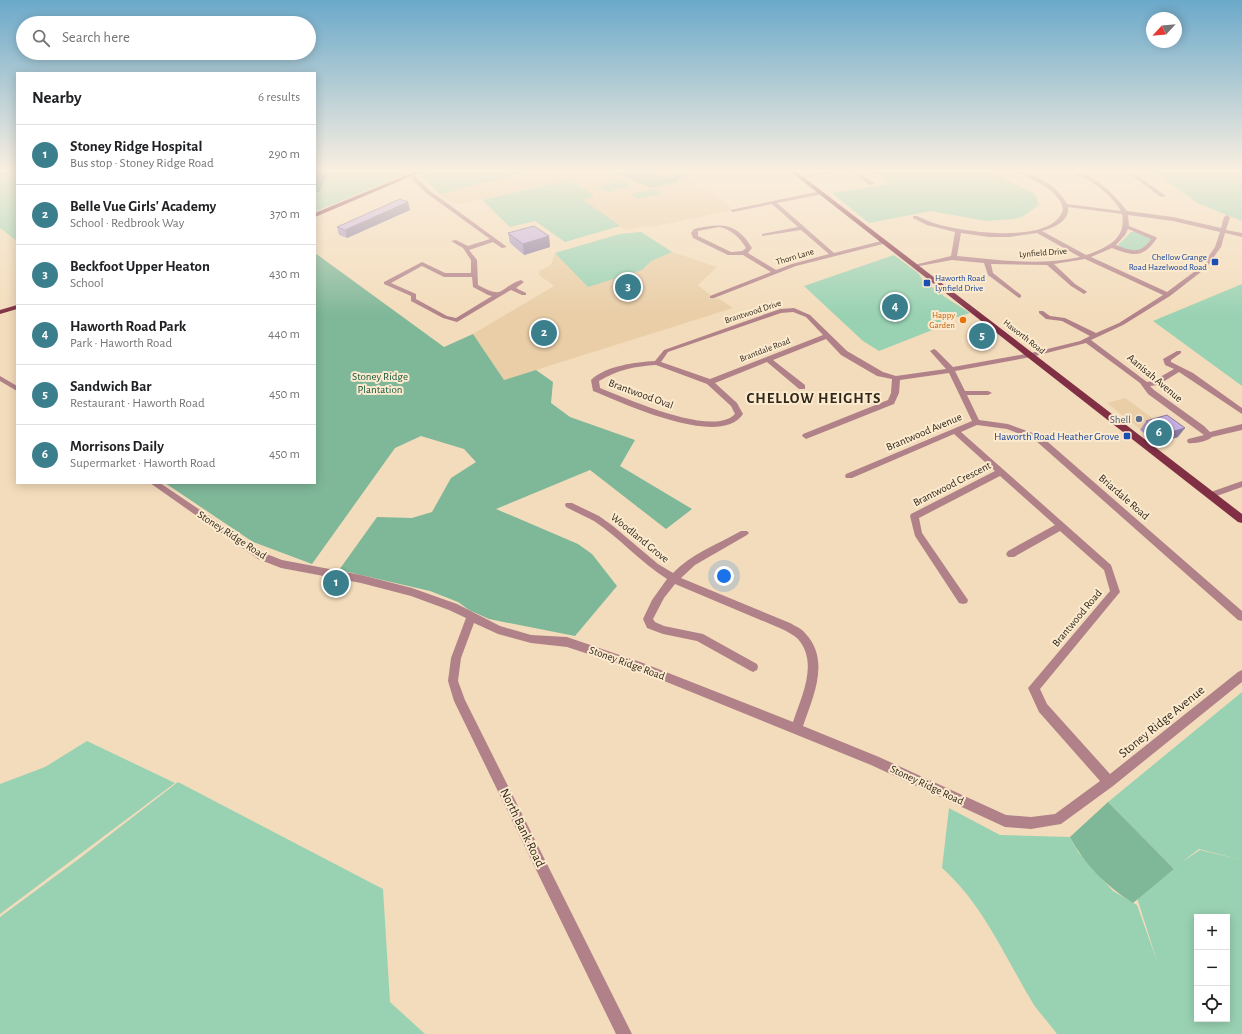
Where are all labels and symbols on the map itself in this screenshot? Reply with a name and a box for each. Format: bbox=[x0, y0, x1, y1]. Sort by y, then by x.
north arrow bbox=[1146, 12, 1182, 48]
street label: Thorn Lane bbox=[775, 247, 815, 267]
street label: Lynfield Drive bbox=[1019, 247, 1067, 259]
place label: Chellow Grange Road Hazelwood Road bbox=[1129, 253, 1207, 272]
marker: Chellow Grange Road Hazelwood Road bbox=[1210, 257, 1220, 267]
pin: 3 bbox=[615, 272, 641, 302]
place label: Haworth Road Lynfield Drive bbox=[935, 274, 985, 293]
marker: Haworth Road Lynfield Drive bbox=[922, 278, 932, 288]
pin: 4 bbox=[882, 292, 908, 322]
street label: Brantwood Drive bbox=[724, 299, 782, 325]
place label: Happy Garden bbox=[929, 311, 955, 330]
marker: Happy Garden bbox=[958, 315, 968, 325]
pin: 2 bbox=[531, 318, 557, 348]
street label: Haworth Road bbox=[1001, 318, 1047, 356]
pin: 5 bbox=[969, 321, 995, 351]
street label: Brantdale Road bbox=[738, 336, 792, 364]
street label: Aanisah Avenue bbox=[1125, 352, 1185, 404]
park label: Stoney Ridge Plantation bbox=[352, 371, 408, 395]
street label: Brantwood Oval bbox=[607, 377, 675, 411]
district label: CHELLOW HEIGHTS bbox=[747, 391, 881, 406]
street label: Brantwood Avenue bbox=[885, 411, 963, 453]
place label: Shell bbox=[1110, 414, 1131, 425]
marker: Shell bbox=[1134, 414, 1144, 424]
pin: 6 bbox=[1146, 418, 1172, 448]
place label: Haworth Road Heather Grove bbox=[994, 431, 1119, 442]
marker: Haworth Road Heather Grove bbox=[1122, 431, 1132, 441]
street label: Brantwood Crescent bbox=[911, 459, 993, 508]
street label: Briardale Road bbox=[1097, 472, 1152, 522]
street label: Stoney Ridge Road bbox=[196, 509, 269, 561]
street label: Woodland Grove bbox=[609, 511, 671, 565]
your location bbox=[714, 566, 734, 586]
pin: 1 bbox=[323, 568, 349, 598]
street label: Brantwood Road bbox=[1050, 587, 1104, 649]
street label: Stoney Ridge Road bbox=[588, 644, 667, 682]
street label: Stoney Ridge Avenue bbox=[1117, 684, 1207, 760]
street label: Stoney Ridge Road bbox=[889, 763, 966, 807]
street label: North Bank Road bbox=[497, 787, 547, 870]

